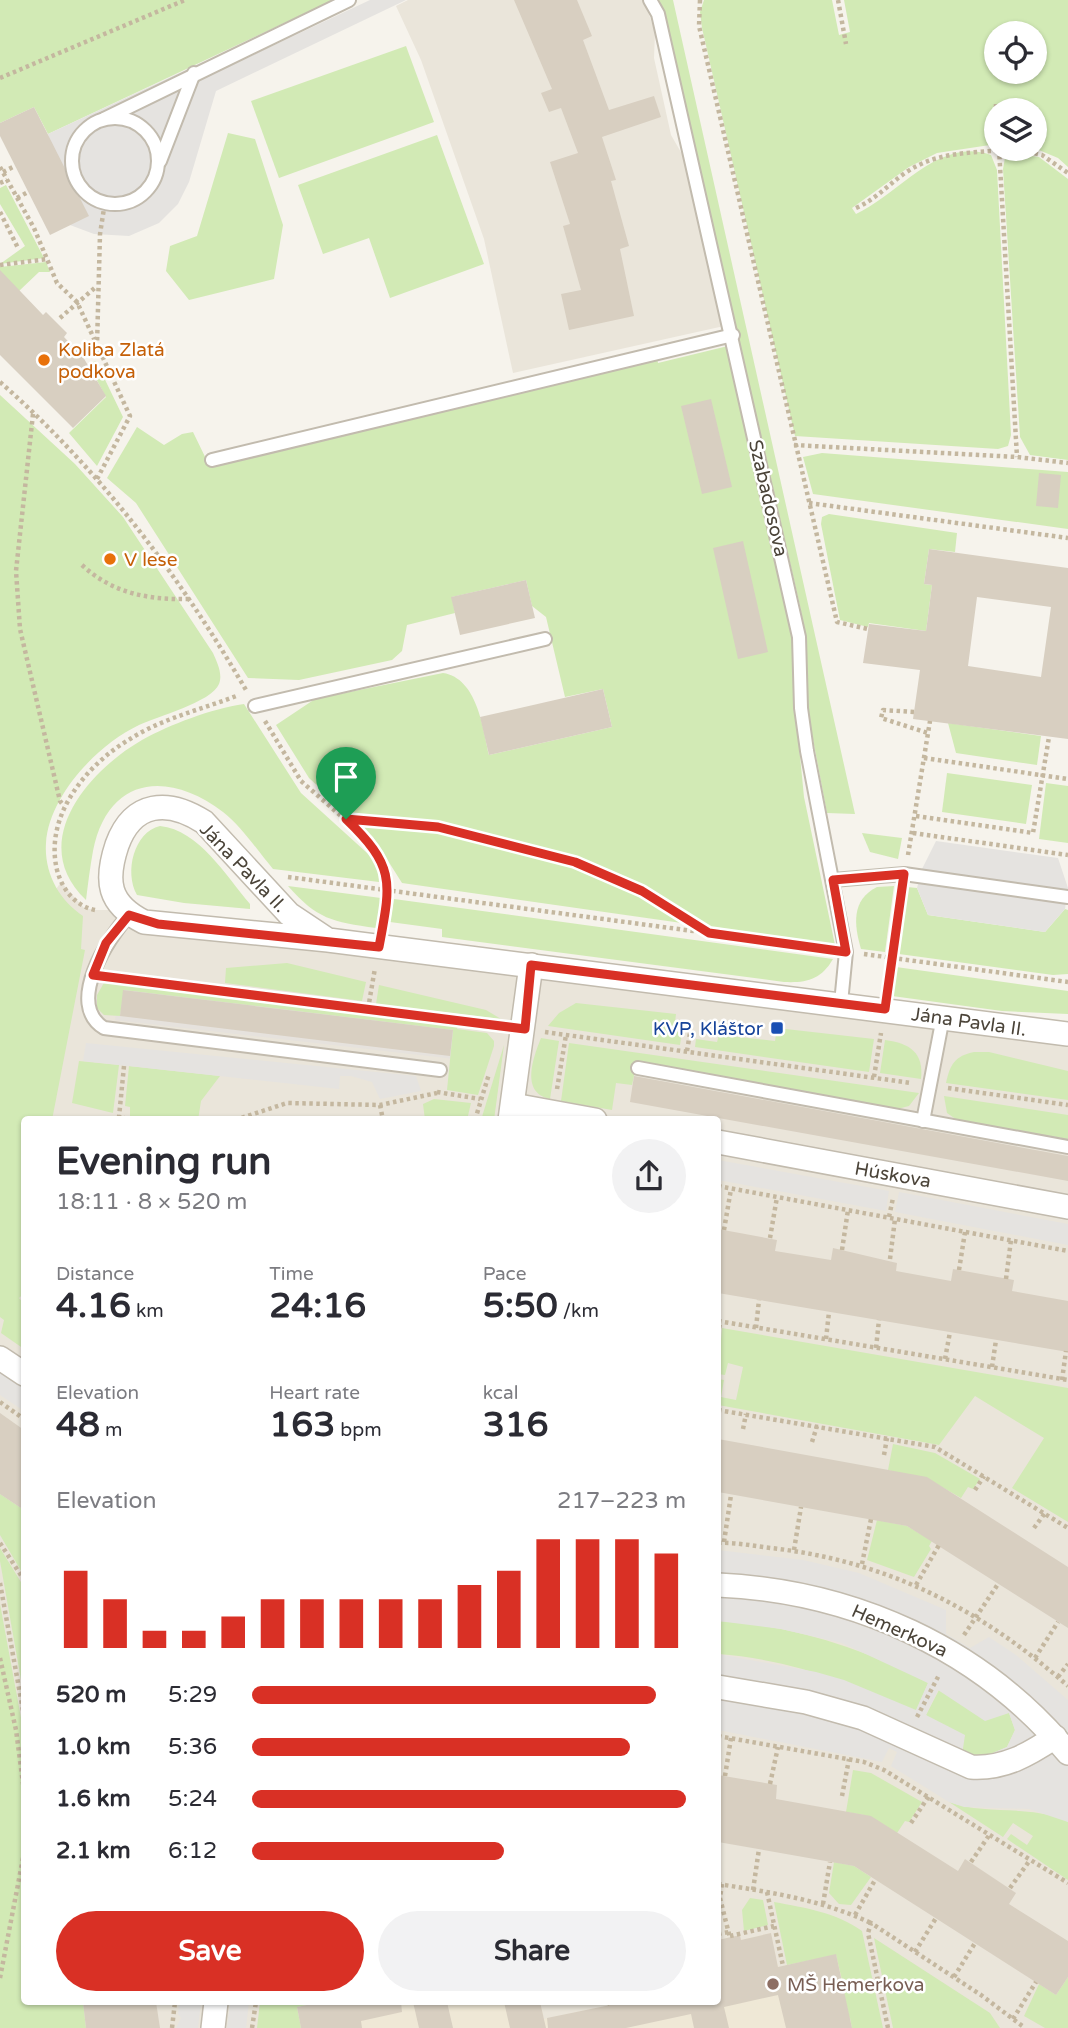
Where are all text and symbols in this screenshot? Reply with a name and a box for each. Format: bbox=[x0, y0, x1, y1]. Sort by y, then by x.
map controls bbox=[984, 21, 1047, 161]
button: locate bbox=[984, 21, 1047, 84]
button: layers bbox=[984, 98, 1047, 161]
place label: Koliba Zlatá podkova bbox=[58, 339, 165, 383]
marker: Koliba Zlatá podkova bbox=[36, 352, 52, 368]
street label: Szabadosova bbox=[744, 438, 792, 559]
place label: V lese bbox=[124, 549, 178, 571]
marker: V lese bbox=[102, 551, 118, 567]
pin bbox=[316, 747, 376, 819]
icon: arrive bbox=[327, 758, 365, 796]
street label: Jána Pavla II. bbox=[195, 818, 291, 917]
street label: Jána Pavla II. bbox=[910, 1003, 1028, 1041]
place label: KVP, Kláštor bbox=[653, 1018, 764, 1040]
marker: KVP, Kláštor bbox=[769, 1020, 785, 1036]
text: Evening run bbox=[56, 1139, 271, 1185]
button: share bbox=[612, 1139, 686, 1213]
street label: Húskova bbox=[853, 1157, 933, 1193]
text: 18:11 · 8 × 520 m bbox=[56, 1188, 247, 1216]
text: Distance bbox=[56, 1263, 134, 1285]
text: Time bbox=[269, 1263, 314, 1285]
text: Pace bbox=[483, 1263, 526, 1285]
text: 4.16 bbox=[56, 1285, 131, 1327]
text: 24:16 bbox=[269, 1285, 366, 1327]
text: 5:50 bbox=[483, 1285, 558, 1327]
text: km bbox=[131, 1300, 164, 1322]
text: /km bbox=[558, 1300, 599, 1322]
text: Elevation bbox=[56, 1382, 139, 1404]
text: Heart rate bbox=[269, 1382, 360, 1404]
text: kcal bbox=[483, 1382, 518, 1404]
text: 48 bbox=[56, 1404, 100, 1446]
text: 163 bbox=[269, 1404, 335, 1446]
text: 316 bbox=[483, 1404, 549, 1446]
text: m bbox=[100, 1419, 122, 1441]
text: bpm bbox=[335, 1419, 382, 1441]
text: Elevation bbox=[56, 1487, 157, 1515]
text: 217–223 m bbox=[557, 1487, 686, 1515]
street label: Hemerkova bbox=[848, 1600, 951, 1662]
text: 520 m bbox=[56, 1681, 126, 1709]
text: 5:29 bbox=[168, 1681, 217, 1709]
text: 1.0 km bbox=[56, 1733, 131, 1761]
text: 5:36 bbox=[168, 1733, 217, 1761]
text: 1.6 km bbox=[56, 1785, 131, 1813]
text: 5:24 bbox=[168, 1785, 217, 1813]
text: 2.1 km bbox=[56, 1837, 131, 1865]
text: 6:12 bbox=[168, 1837, 217, 1865]
button: Save bbox=[56, 1911, 364, 1991]
button: Share bbox=[378, 1911, 686, 1991]
place label: MŠ Hemerkova bbox=[787, 1974, 925, 1996]
marker: MŠ Hemerkova bbox=[765, 1976, 781, 1992]

